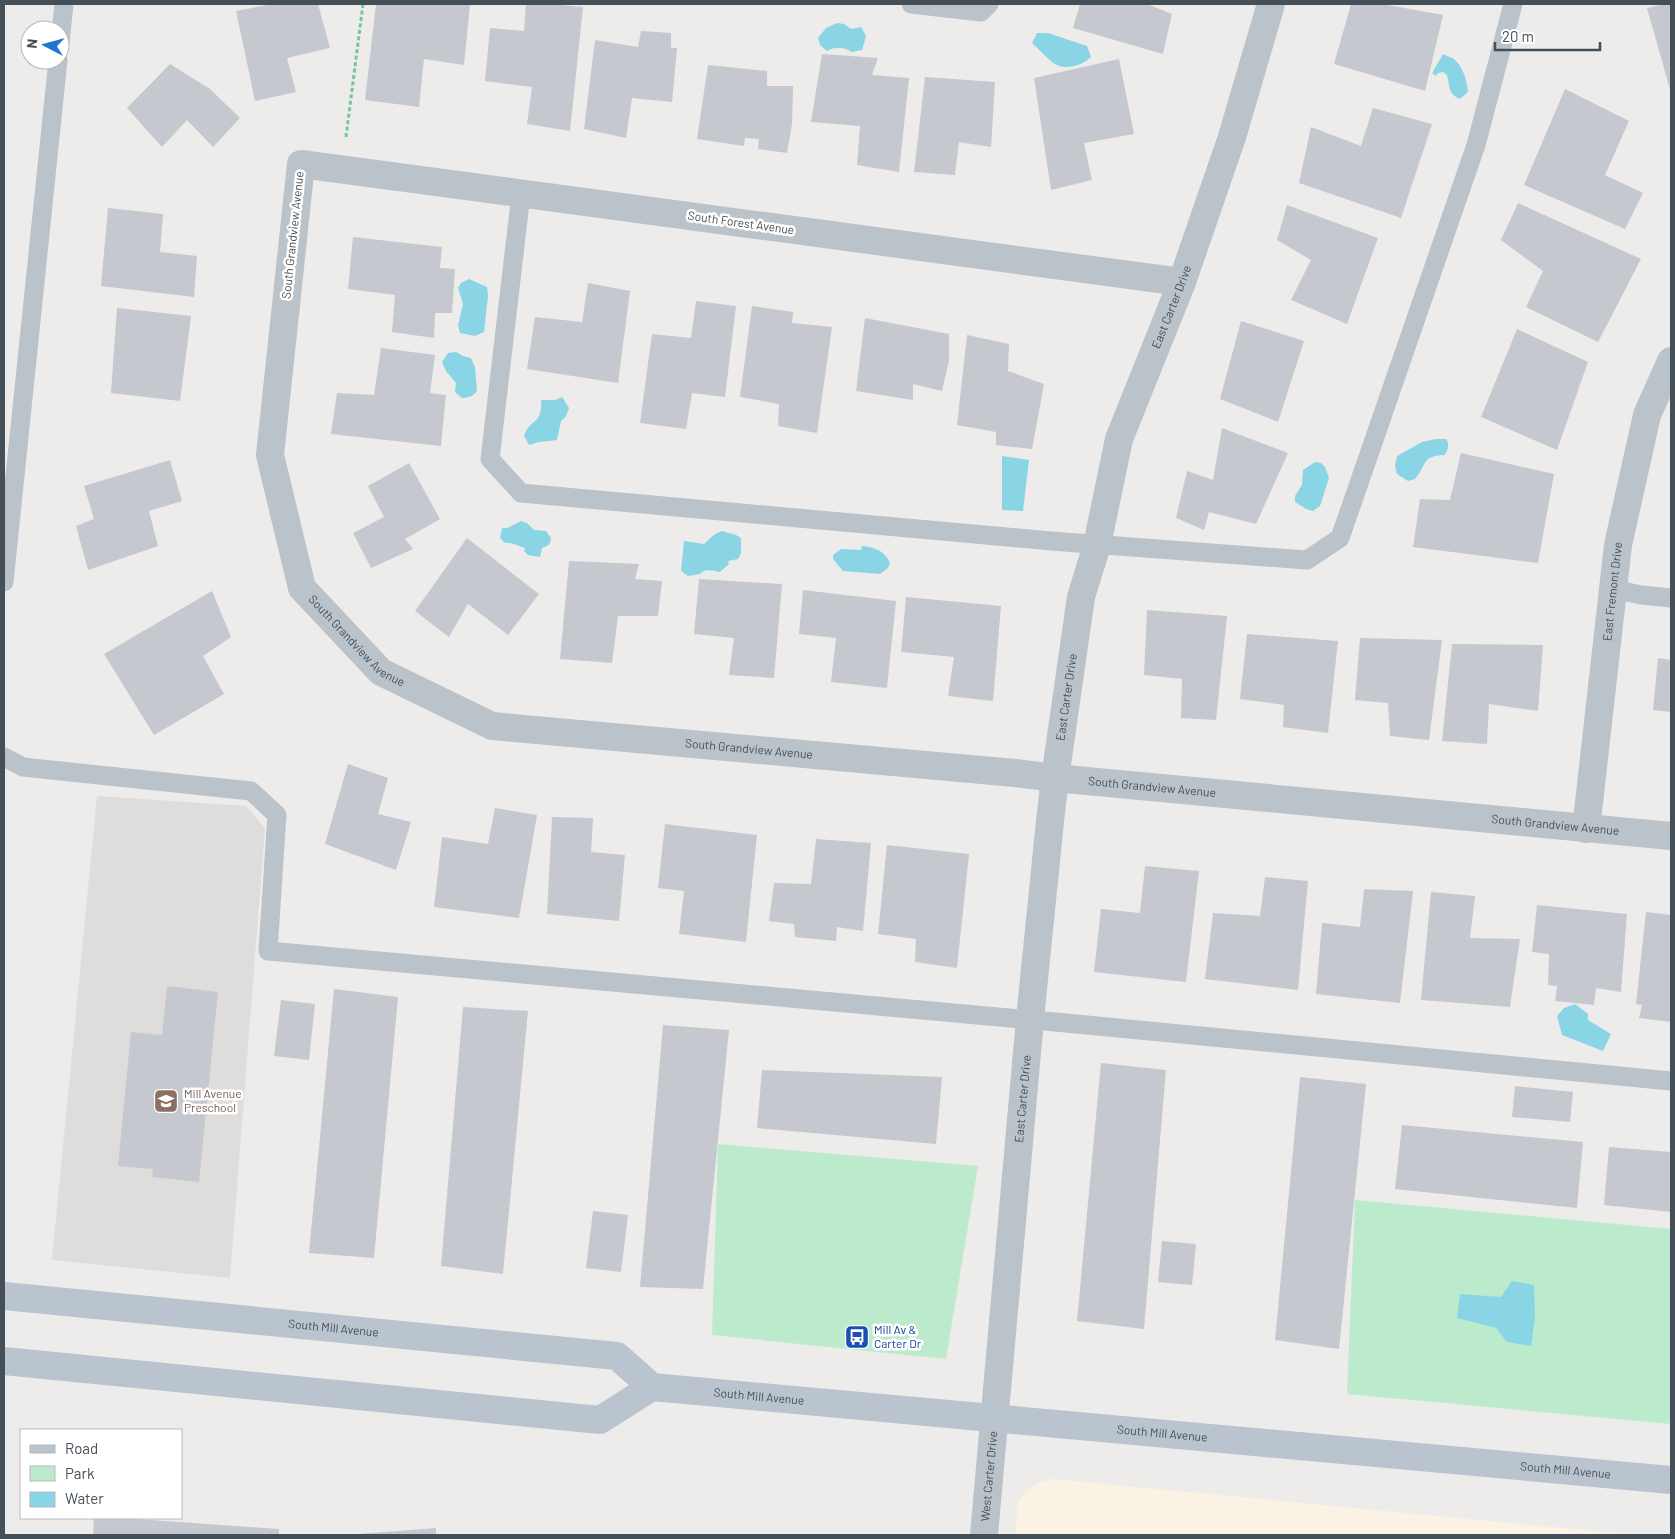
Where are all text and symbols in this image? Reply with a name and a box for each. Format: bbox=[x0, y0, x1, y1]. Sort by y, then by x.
north arrow bbox=[20, 20, 70, 70]
scale bar bbox=[1495, 20, 1600, 52]
text: 20 m bbox=[1502, 27, 1534, 45]
text: N bbox=[23, 38, 41, 49]
street label: South Grandview Avenue bbox=[278, 170, 306, 299]
street label: South Forest Avenue bbox=[687, 208, 795, 236]
street label: East Carter Drive bbox=[1148, 263, 1193, 350]
street label: East Fremont Drive bbox=[1599, 541, 1624, 642]
street label: South Grandview Avenue bbox=[306, 592, 407, 689]
street label: East Carter Drive bbox=[1052, 652, 1079, 742]
street label: South Grandview Avenue bbox=[684, 735, 814, 761]
street label: South Grandview Avenue bbox=[1088, 773, 1217, 799]
street label: South Grandview Avenue bbox=[1491, 811, 1620, 837]
street label: East Carter Drive bbox=[1011, 1054, 1033, 1143]
place label: Mill Avenue Preschool bbox=[184, 1086, 242, 1114]
school or university icon: Mill Avenue Preschool bbox=[153, 1088, 179, 1114]
street label: South Mill Avenue bbox=[288, 1316, 379, 1339]
place label: Mill Av & Carter Dr bbox=[874, 1322, 922, 1350]
bus stop icon: Mill Av & Carter Dr bbox=[844, 1324, 870, 1350]
street label: South Mill Avenue bbox=[713, 1385, 805, 1407]
street label: South Mill Avenue bbox=[1116, 1421, 1208, 1444]
legend bbox=[20, 1429, 182, 1519]
street label: West Carter Drive bbox=[977, 1430, 999, 1522]
text: Road bbox=[65, 1439, 98, 1457]
street label: South Mill Avenue bbox=[1520, 1458, 1612, 1480]
text: Park bbox=[65, 1464, 95, 1482]
text: Water bbox=[65, 1489, 104, 1507]

